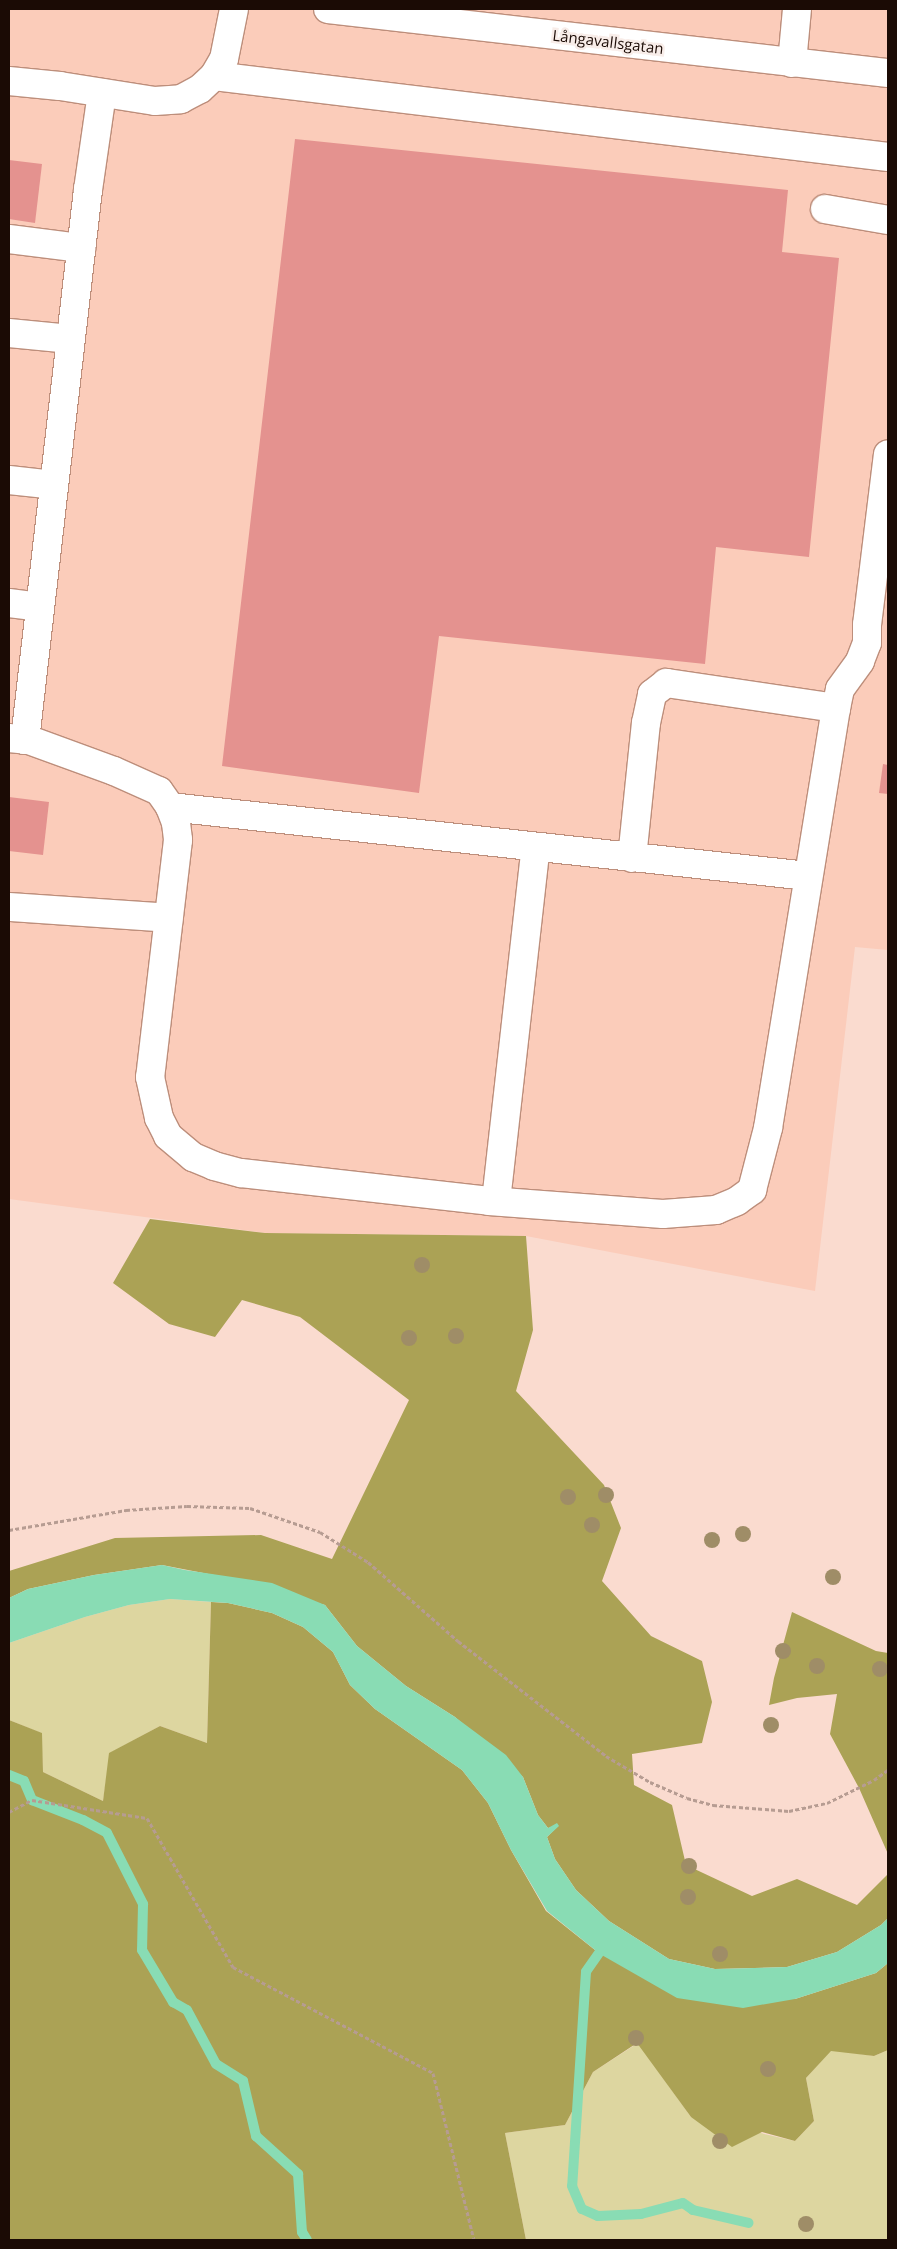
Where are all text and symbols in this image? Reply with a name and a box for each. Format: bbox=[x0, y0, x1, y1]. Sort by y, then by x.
street label: Långavallsgatan bbox=[551, 26, 665, 58]

